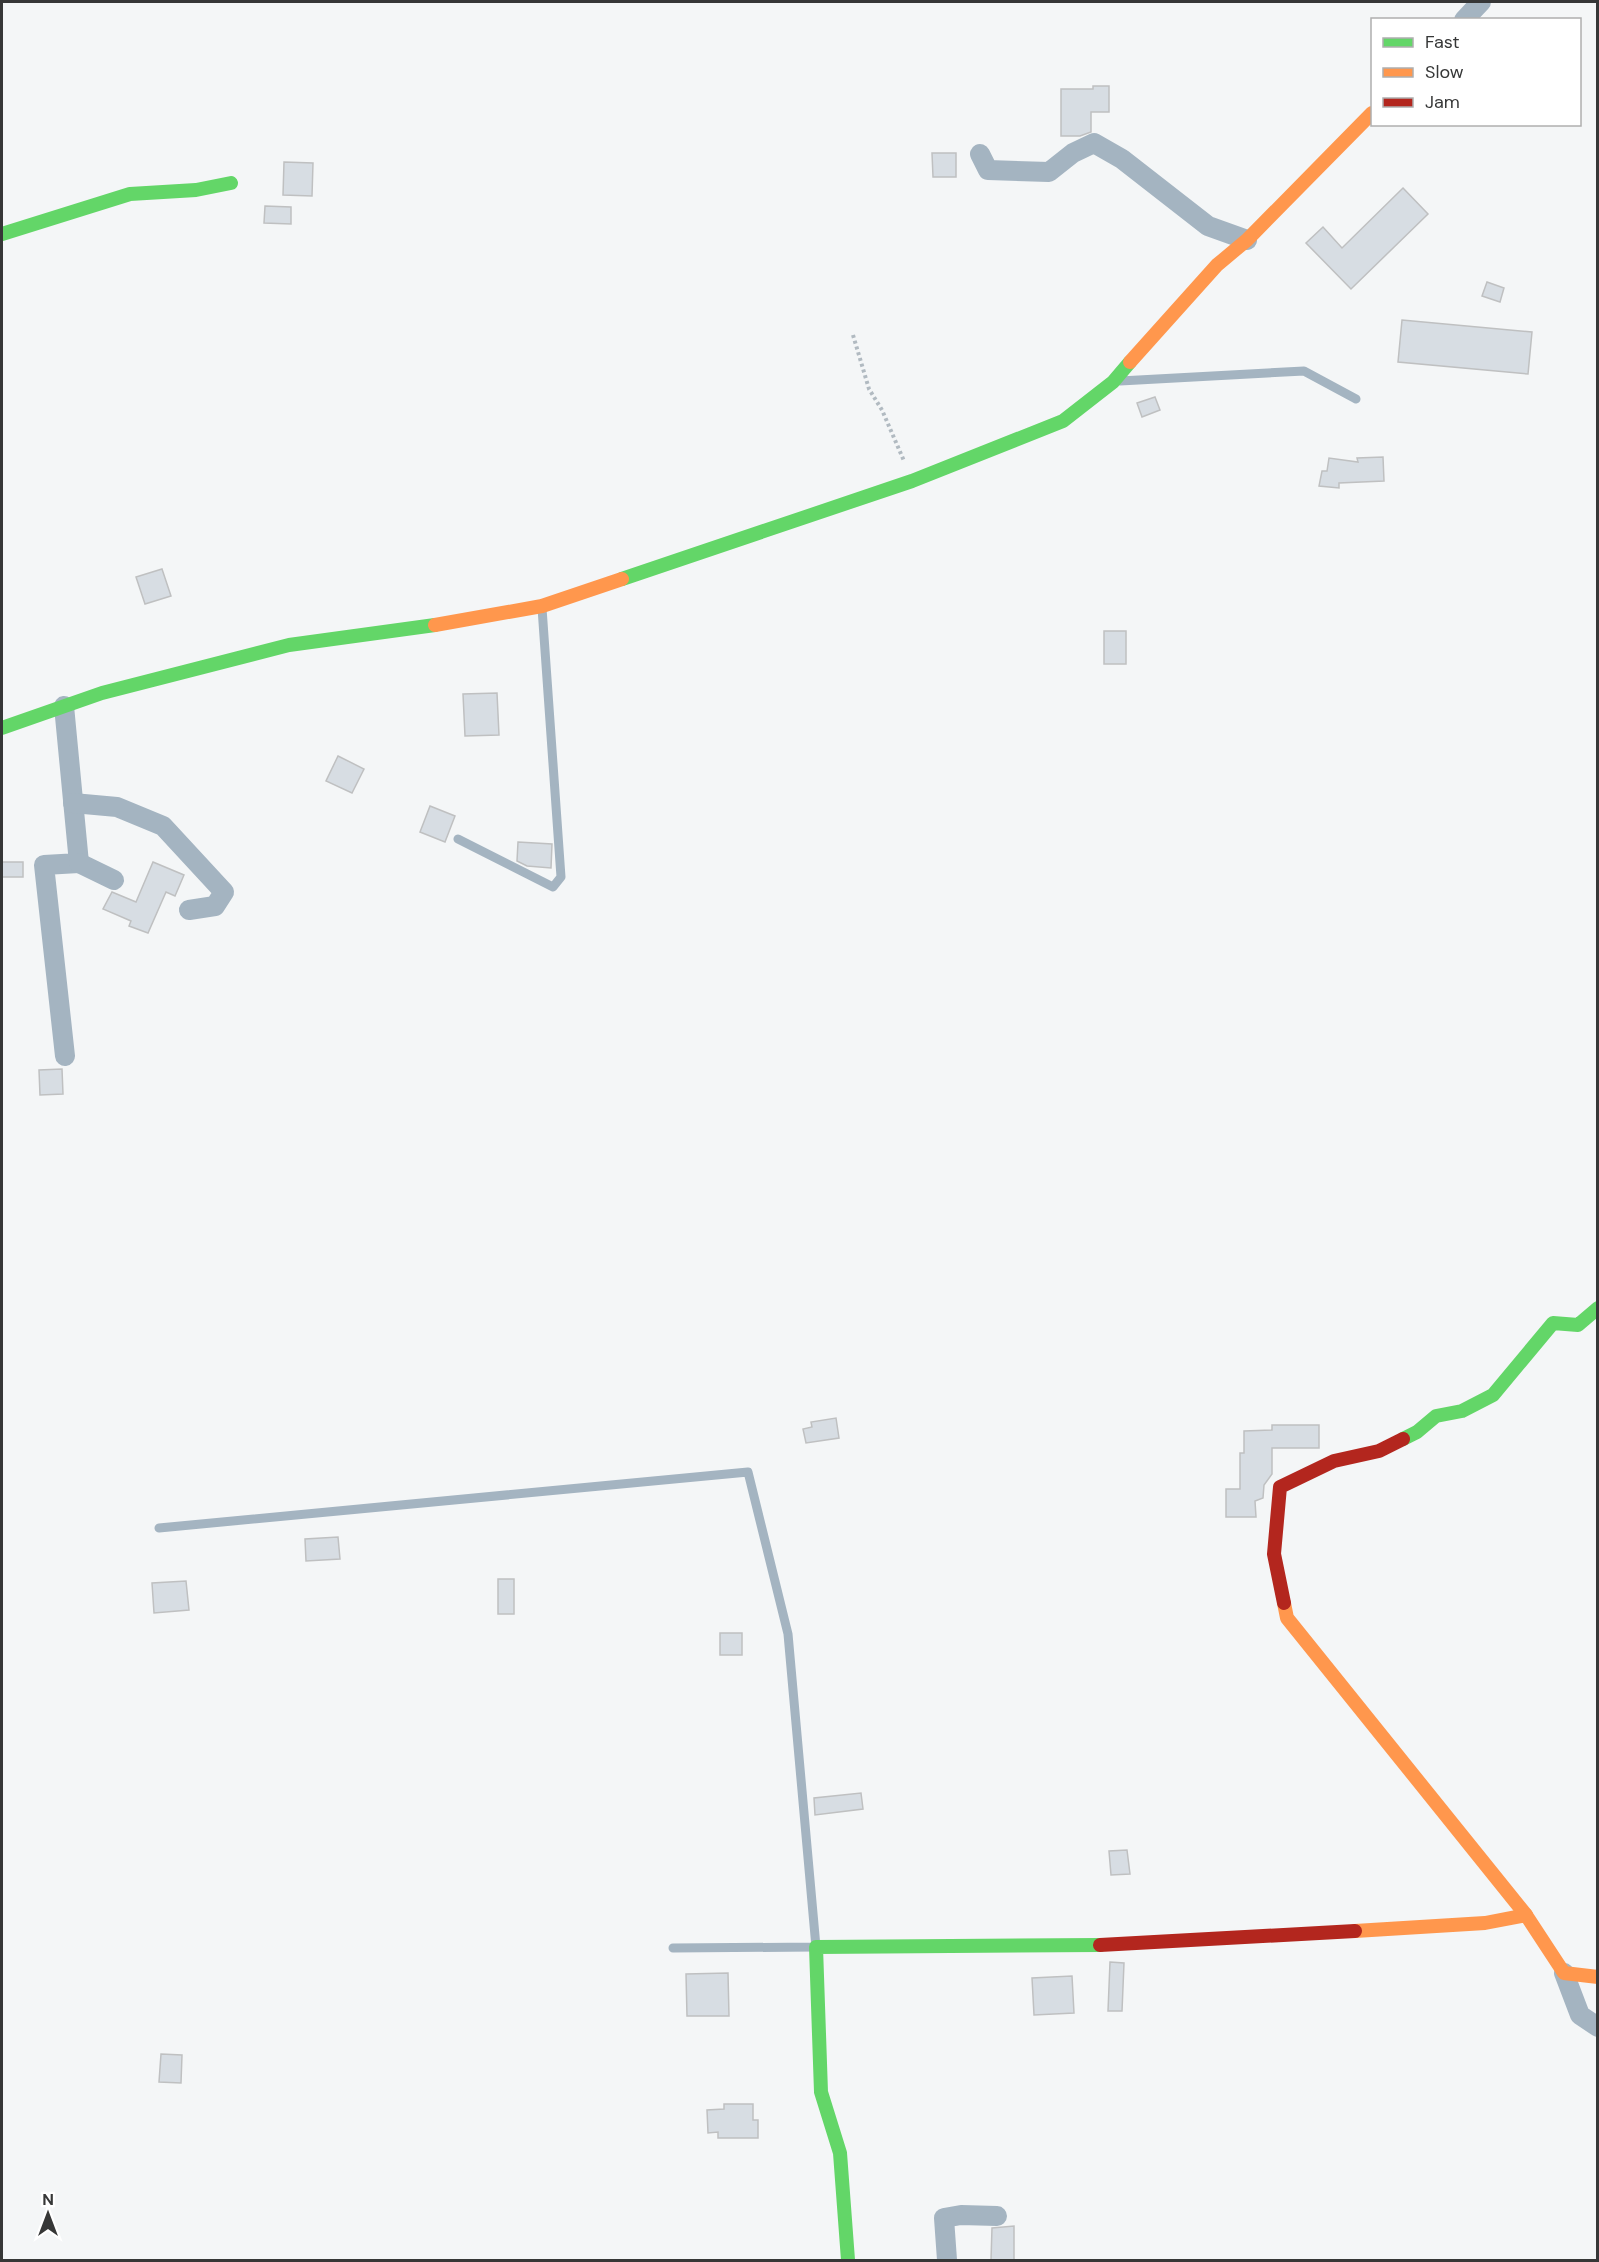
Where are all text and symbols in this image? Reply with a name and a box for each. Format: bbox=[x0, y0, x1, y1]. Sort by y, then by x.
legend bbox=[1371, 18, 1581, 126]
text: Fast bbox=[1425, 30, 1460, 54]
text: Slow bbox=[1425, 60, 1464, 84]
text: Jam bbox=[1425, 90, 1460, 114]
north arrow bbox=[18, 2184, 78, 2244]
text: N bbox=[42, 2189, 54, 2210]

